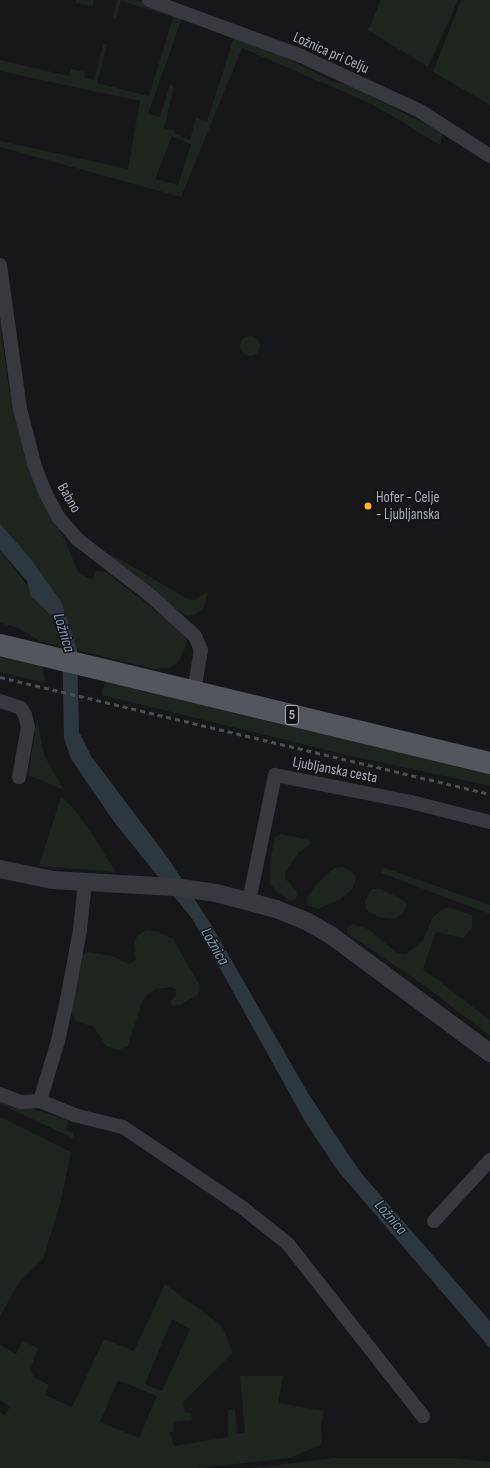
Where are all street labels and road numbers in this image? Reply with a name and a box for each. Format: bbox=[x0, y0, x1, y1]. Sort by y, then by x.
street label: Ložnica pri Celju bbox=[290, 28, 372, 78]
street label: Babno bbox=[53, 480, 85, 516]
road number: 5 bbox=[284, 703, 300, 727]
street label: Ljubljanska cesta bbox=[291, 753, 379, 787]

